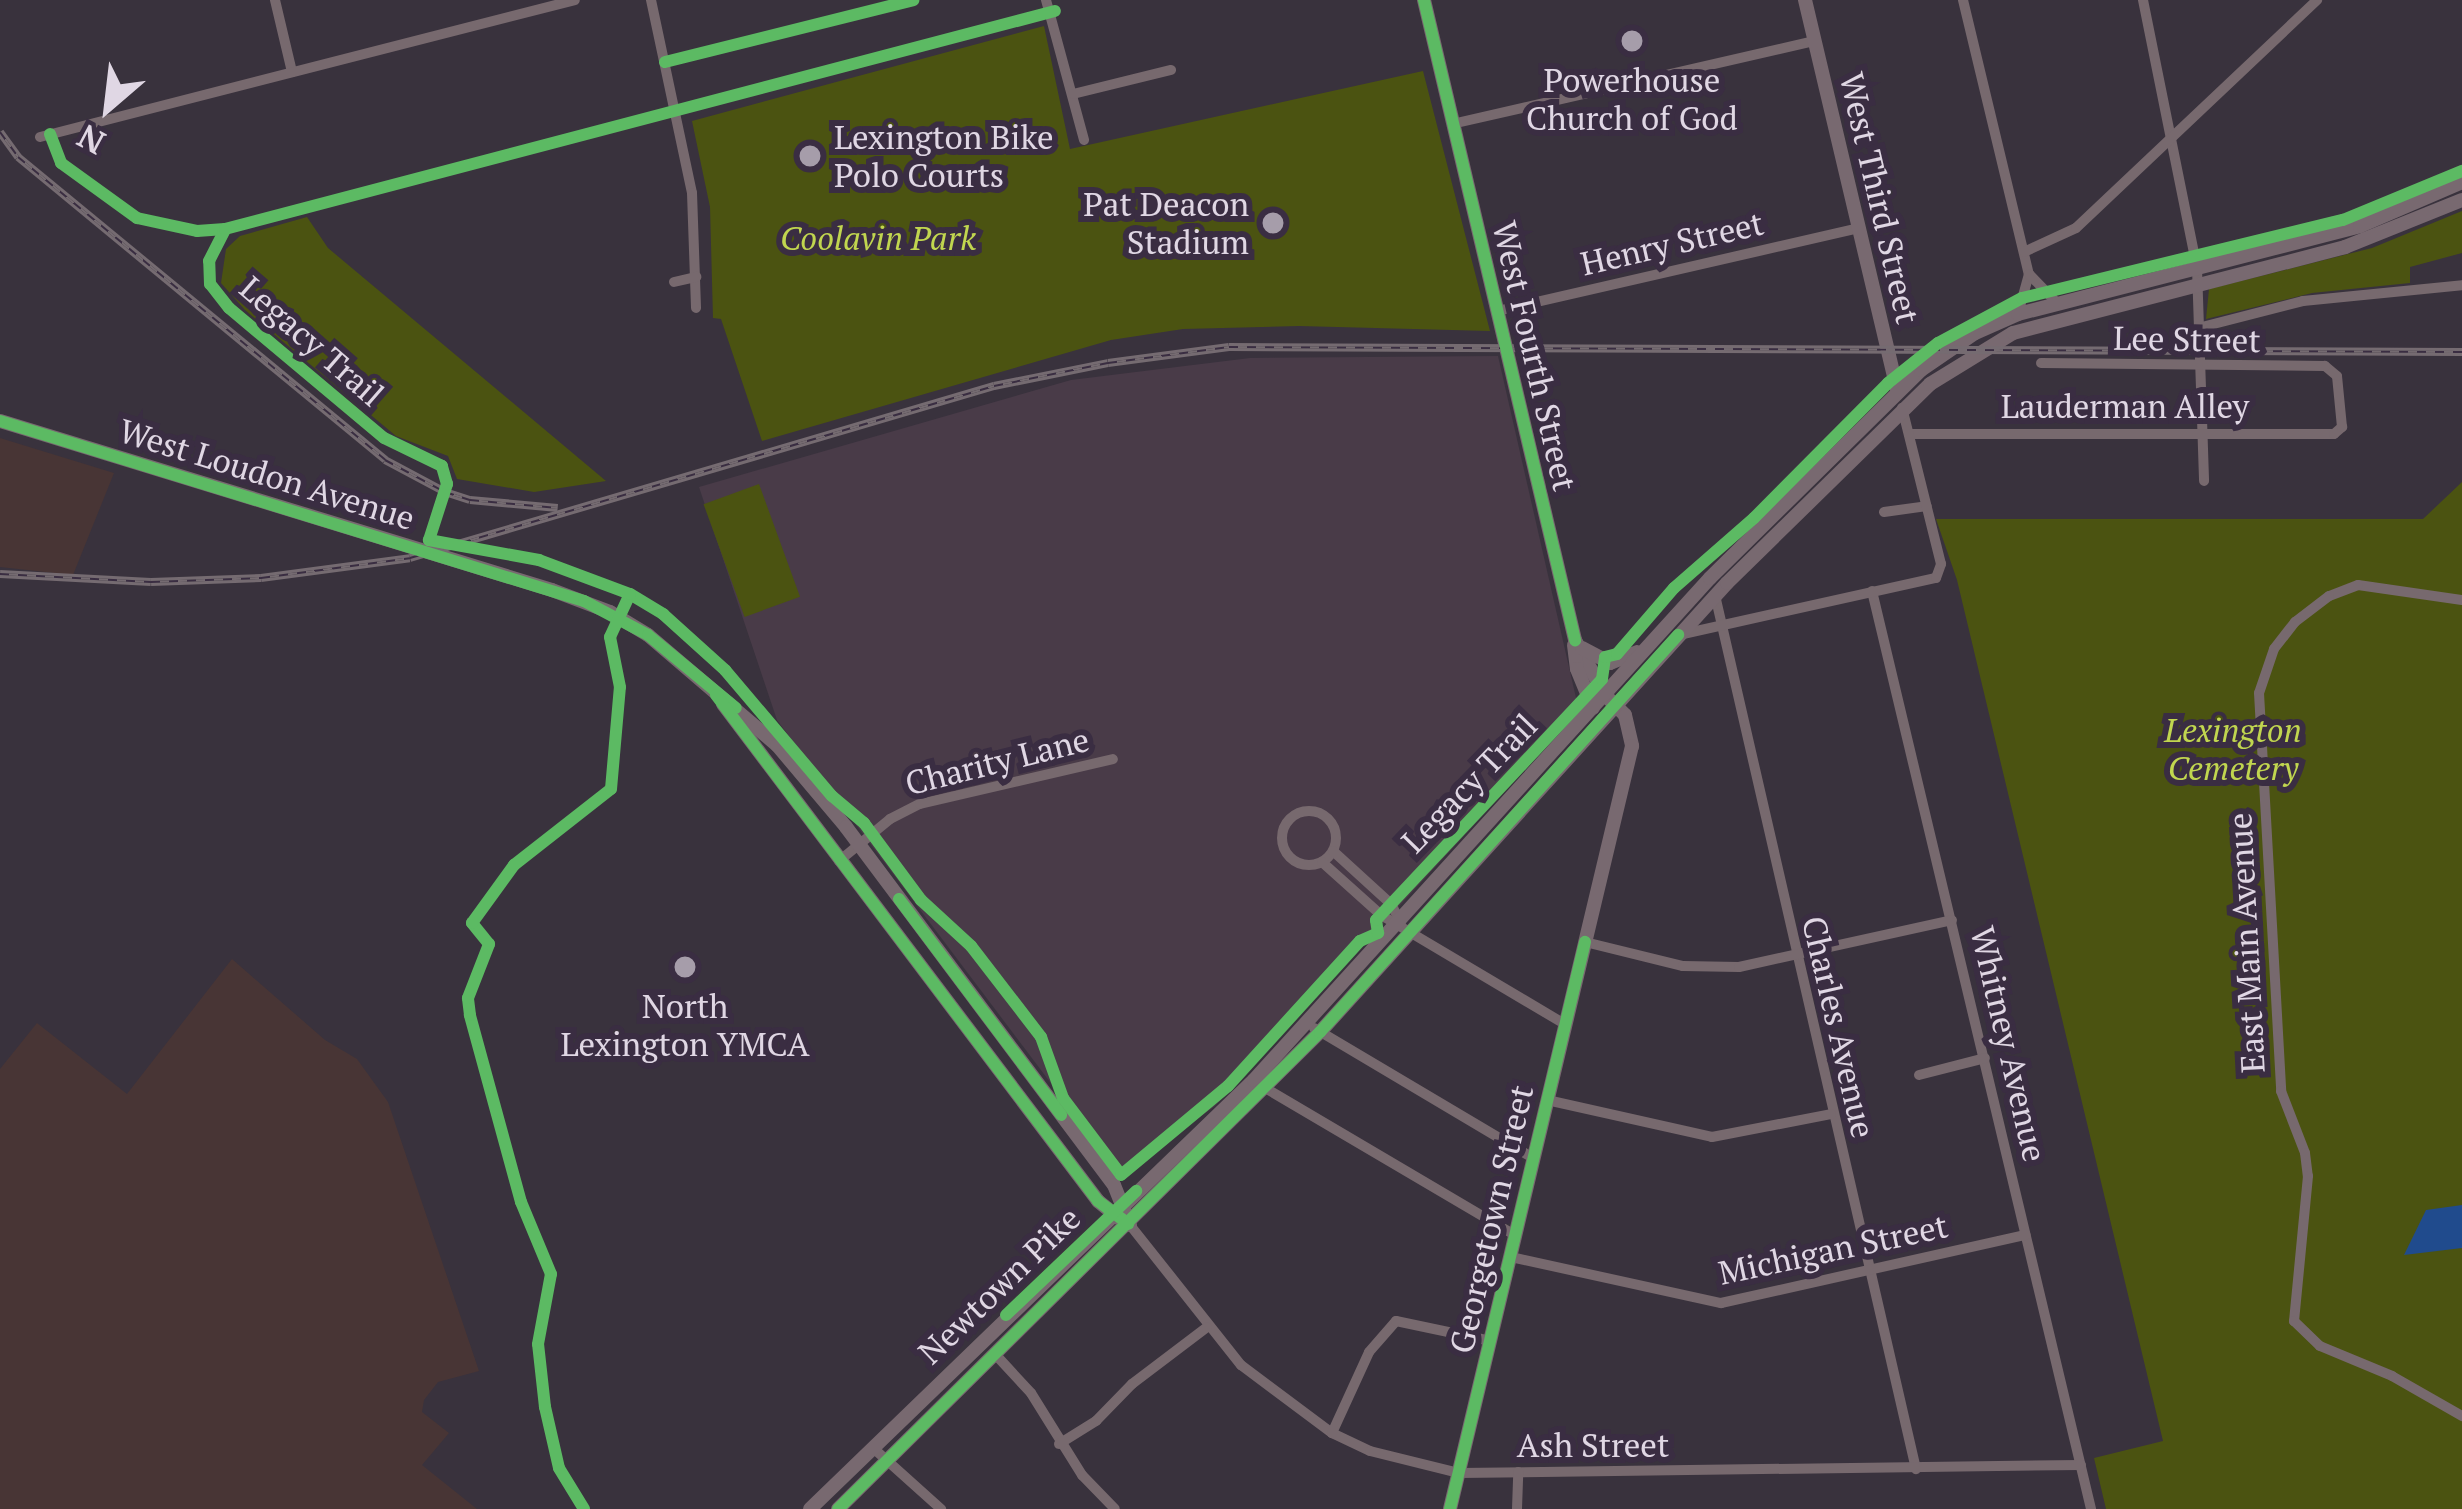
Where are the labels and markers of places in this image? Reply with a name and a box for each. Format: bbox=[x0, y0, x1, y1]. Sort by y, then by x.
marker: Powerhouse Church of God bbox=[1619, 28, 1645, 54]
place label: Powerhouse Church of God bbox=[1526, 60, 1738, 138]
place label: Lexington Bike Polo Courts bbox=[834, 117, 1054, 195]
marker: Lexington Bike Polo Courts bbox=[797, 143, 823, 169]
place label: Pat Deacon Stadium bbox=[1083, 184, 1249, 262]
marker: Pat Deacon Stadium bbox=[1260, 210, 1286, 236]
marker: North Lexington YMCA bbox=[672, 954, 698, 980]
place label: North Lexington YMCA bbox=[560, 986, 810, 1064]

